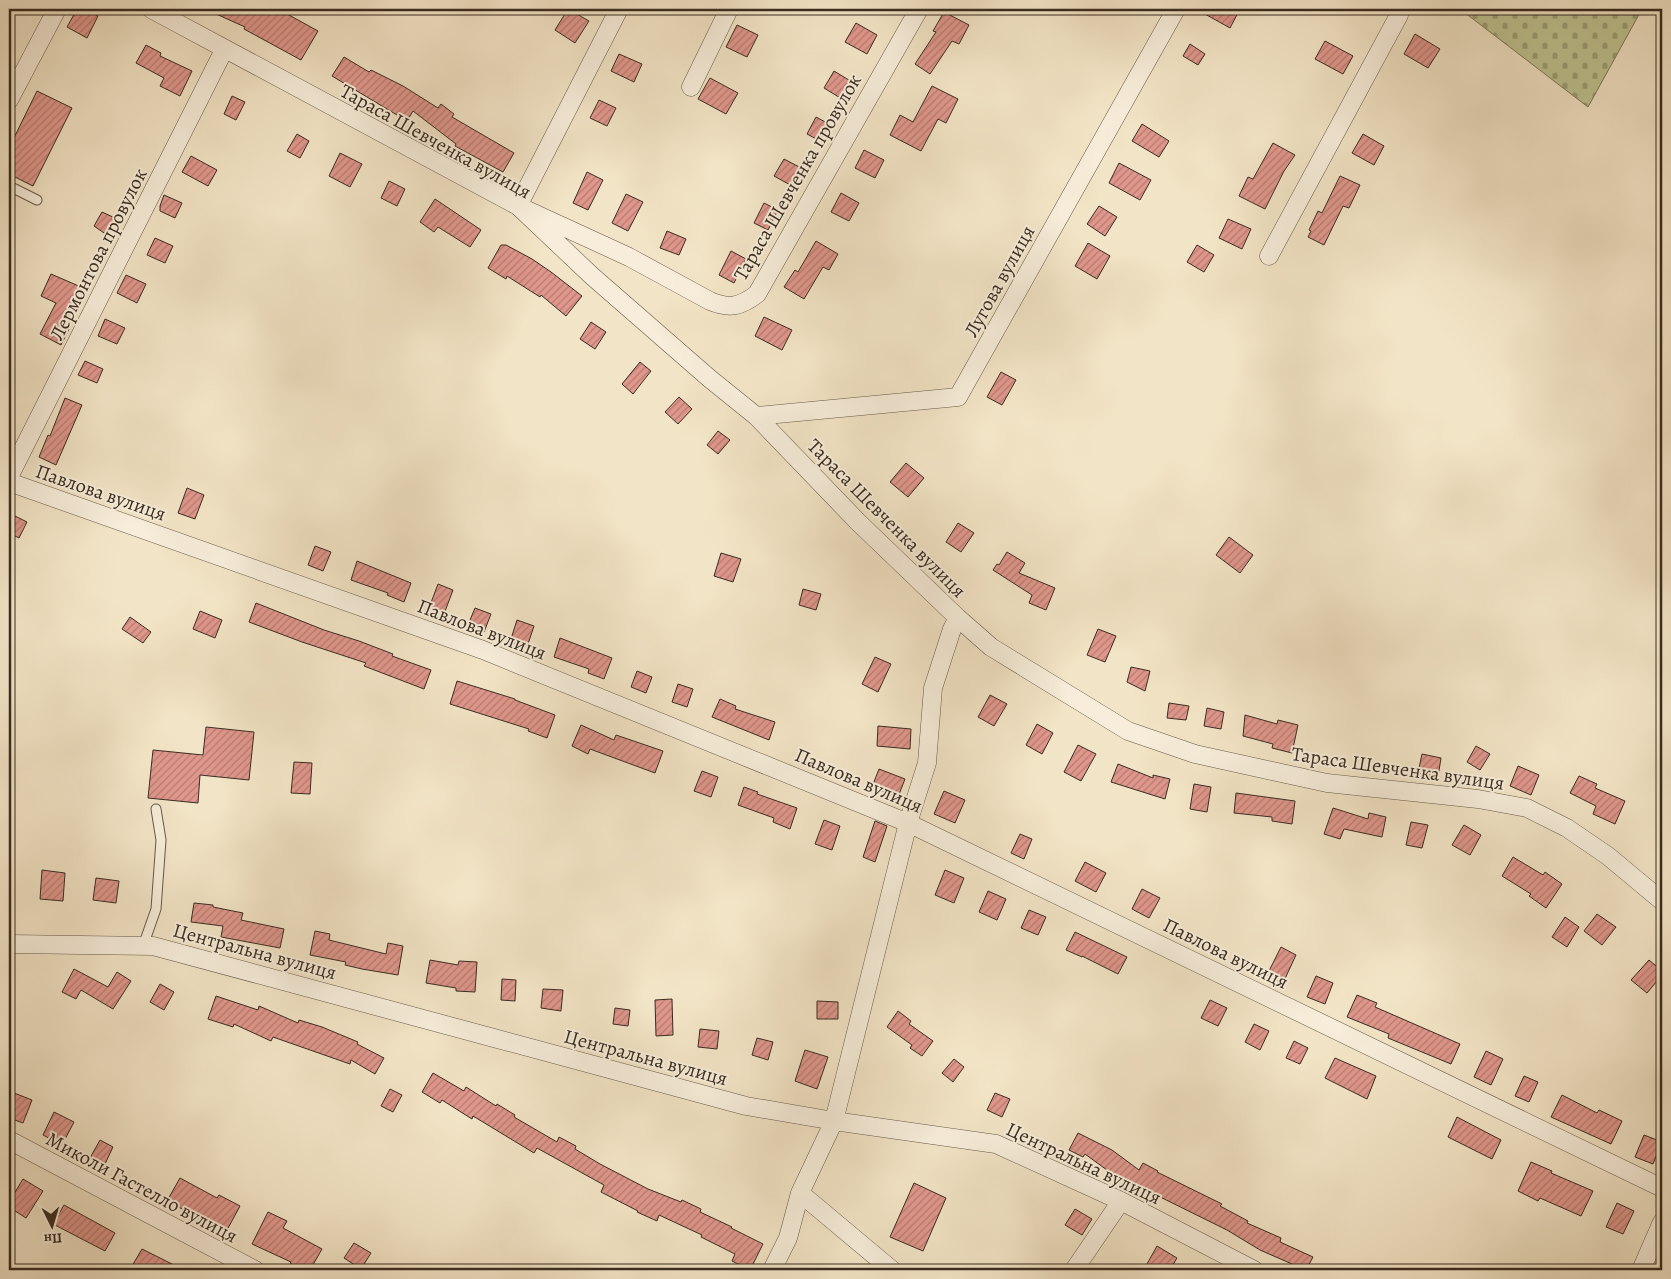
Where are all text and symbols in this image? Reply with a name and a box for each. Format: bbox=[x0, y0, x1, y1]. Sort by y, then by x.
street label: Тараса Шевченка провулок bbox=[727, 69, 868, 286]
street label: Тараса Шевченка вулиця bbox=[335, 78, 536, 205]
street label: Лермонтова провулок bbox=[43, 163, 154, 345]
street label: Лугова вулиця bbox=[958, 221, 1041, 342]
street label: Тараса Шевченка вулиця bbox=[801, 433, 972, 604]
street label: Павлова вулиця bbox=[32, 458, 170, 527]
street label: Павлова вулиця bbox=[413, 592, 550, 666]
street label: Тараса Шевченка вулиця bbox=[1290, 740, 1506, 797]
street label: Павлова вулиця bbox=[791, 741, 927, 820]
street label: Павлова вулиця bbox=[1159, 911, 1293, 995]
street label: Центральна вулиця bbox=[170, 917, 340, 986]
street label: Центральна вулиця bbox=[561, 1023, 731, 1092]
street label: Центральна вулиця bbox=[1002, 1116, 1166, 1211]
street label: Миколи Гастелло вулиця bbox=[41, 1125, 242, 1250]
north arrow bbox=[28, 1202, 78, 1252]
text: Пн bbox=[43, 1228, 63, 1249]

